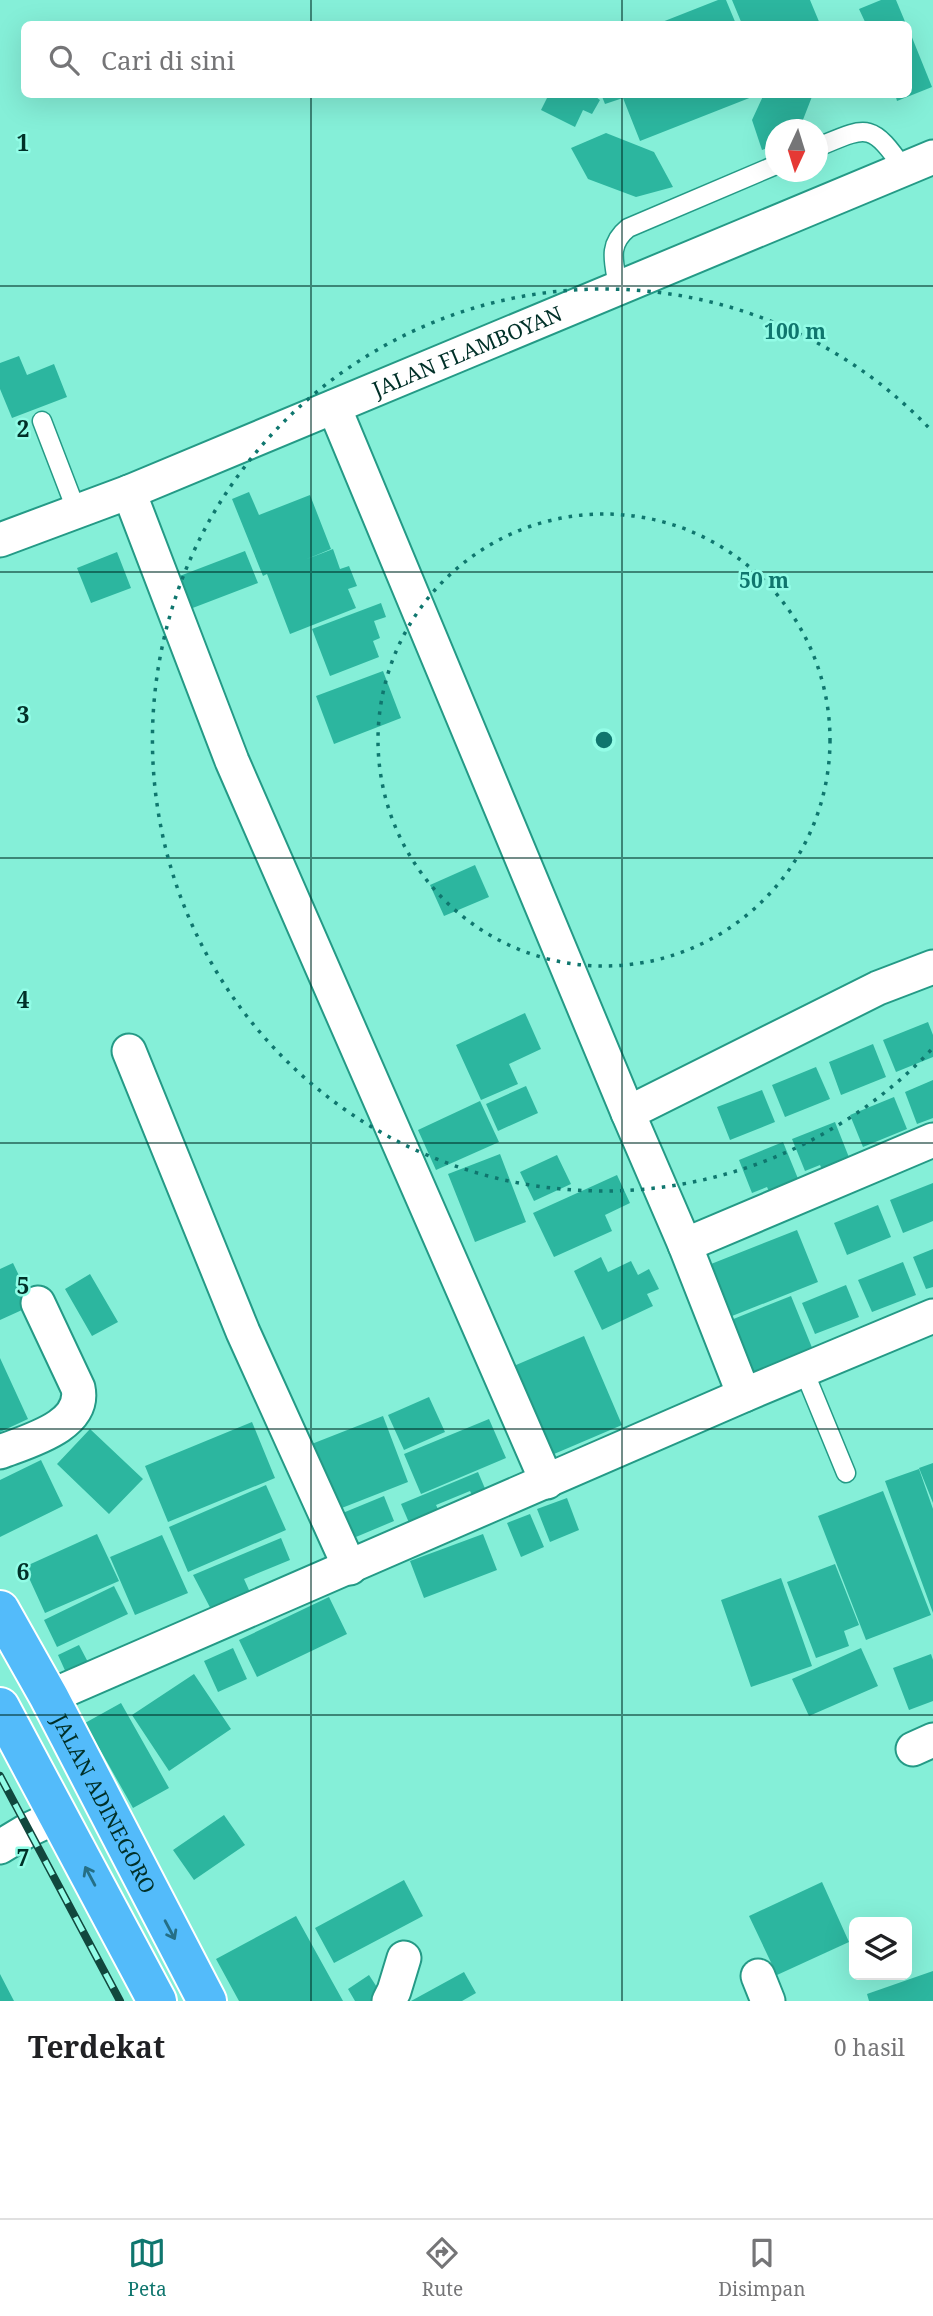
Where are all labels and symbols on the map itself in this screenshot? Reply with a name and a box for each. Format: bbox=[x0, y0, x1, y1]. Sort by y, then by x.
north arrow bbox=[765, 119, 828, 182]
text: 1 bbox=[17, 126, 30, 158]
street label: JALAN FLAMBOYAN bbox=[367, 299, 566, 403]
text: 100 m bbox=[764, 317, 826, 345]
text: 2 bbox=[17, 412, 30, 444]
text: 50 m bbox=[739, 566, 789, 594]
text: 3 bbox=[17, 698, 30, 730]
centre of rings bbox=[592, 728, 616, 752]
text: 4 bbox=[17, 983, 30, 1015]
text: 5 bbox=[17, 1269, 30, 1301]
text: 6 bbox=[17, 1555, 30, 1587]
street label: JALAN ADINEGORO bbox=[46, 1708, 163, 1898]
text: 7 bbox=[17, 1841, 30, 1873]
one-way arrow bbox=[83, 1866, 96, 1887]
one-way arrow bbox=[164, 1919, 177, 1940]

